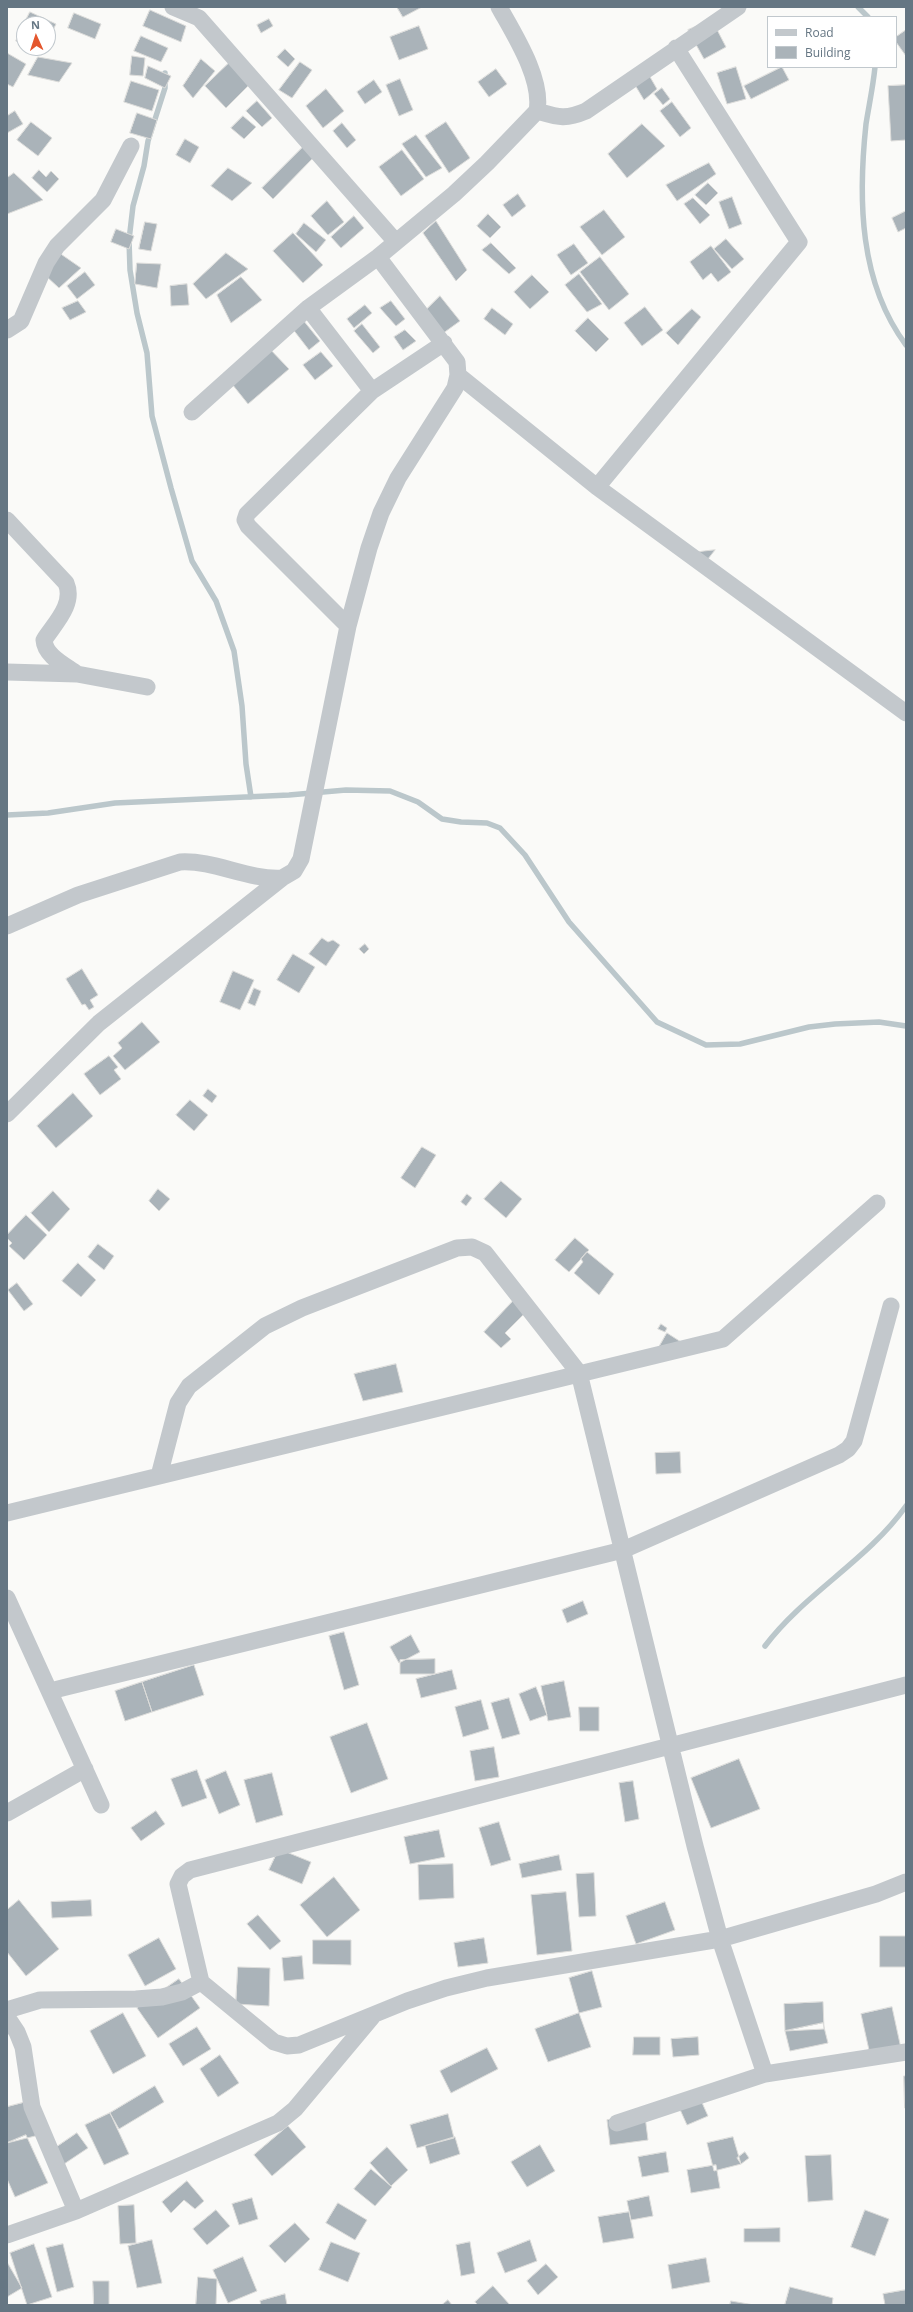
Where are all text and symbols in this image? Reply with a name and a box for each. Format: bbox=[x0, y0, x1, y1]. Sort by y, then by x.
north arrow bbox=[16, 16, 56, 56]
legend bbox=[767, 16, 897, 68]
text: N bbox=[31, 17, 40, 32]
text: Road bbox=[805, 24, 834, 41]
text: Building bbox=[805, 44, 850, 61]

